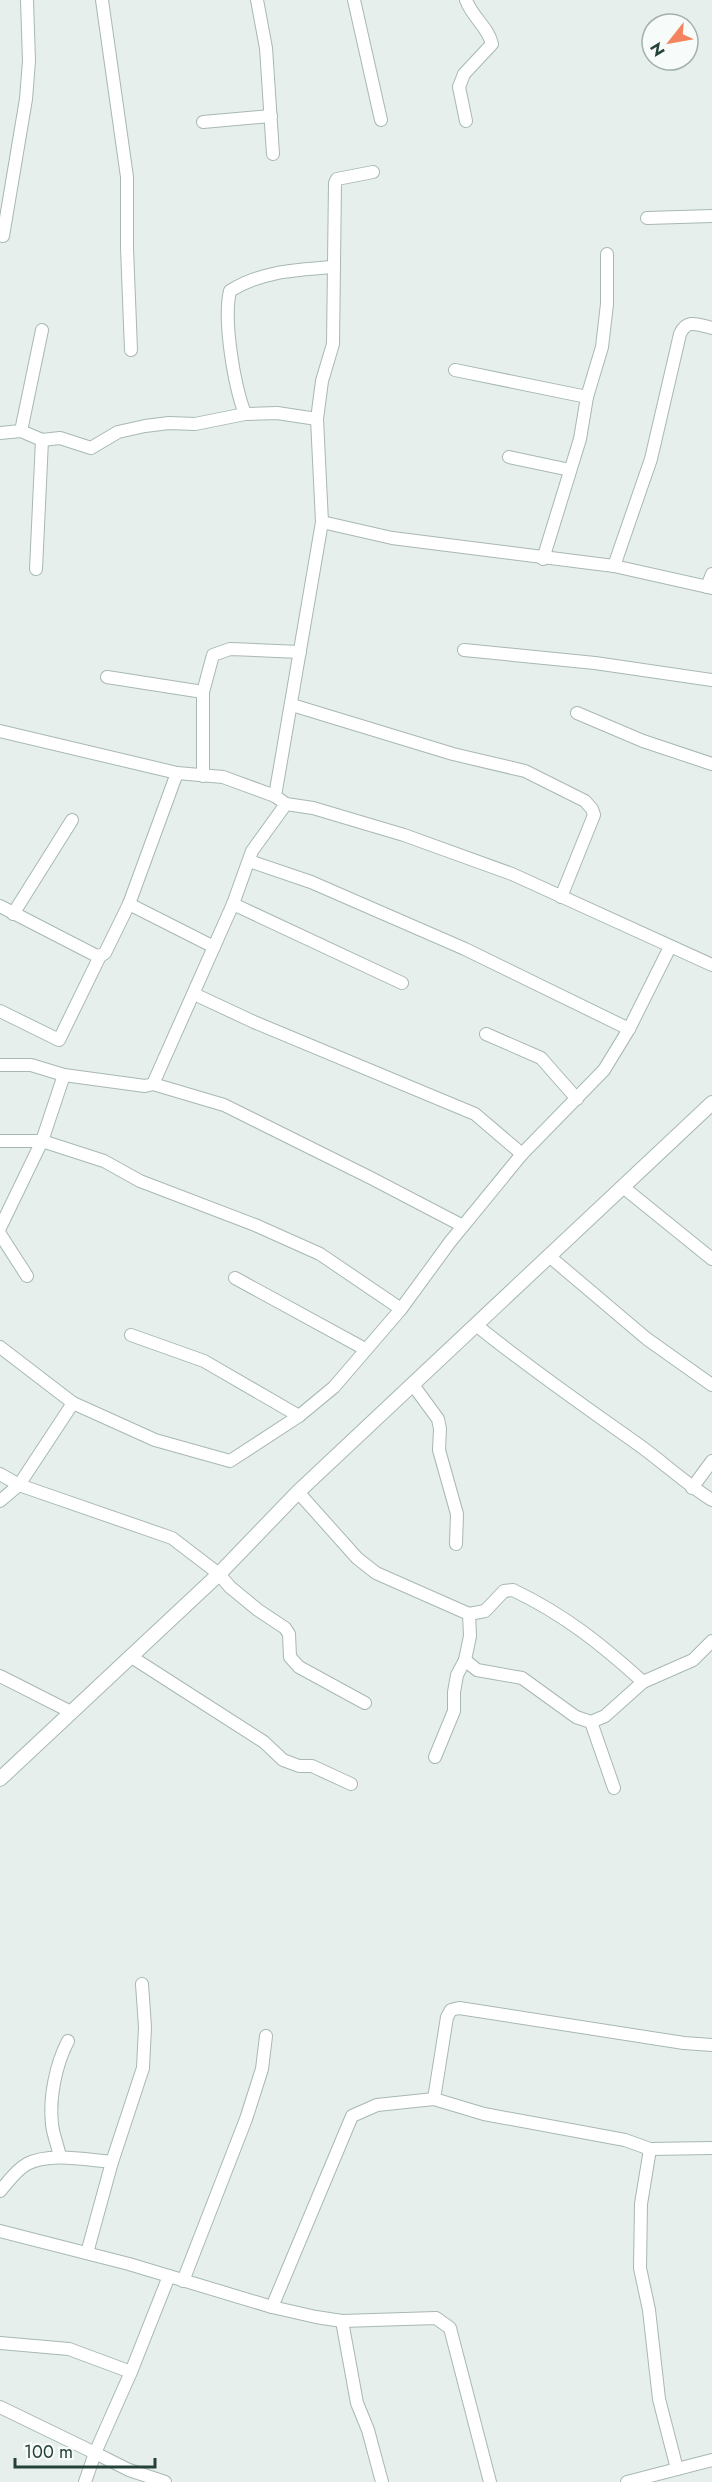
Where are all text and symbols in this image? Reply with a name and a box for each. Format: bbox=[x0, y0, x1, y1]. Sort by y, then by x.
north arrow bbox=[640, 12, 700, 72]
text: N bbox=[644, 38, 671, 61]
scale bar bbox=[15, 2431, 154, 2469]
text: 100 m bbox=[24, 2439, 73, 2465]

